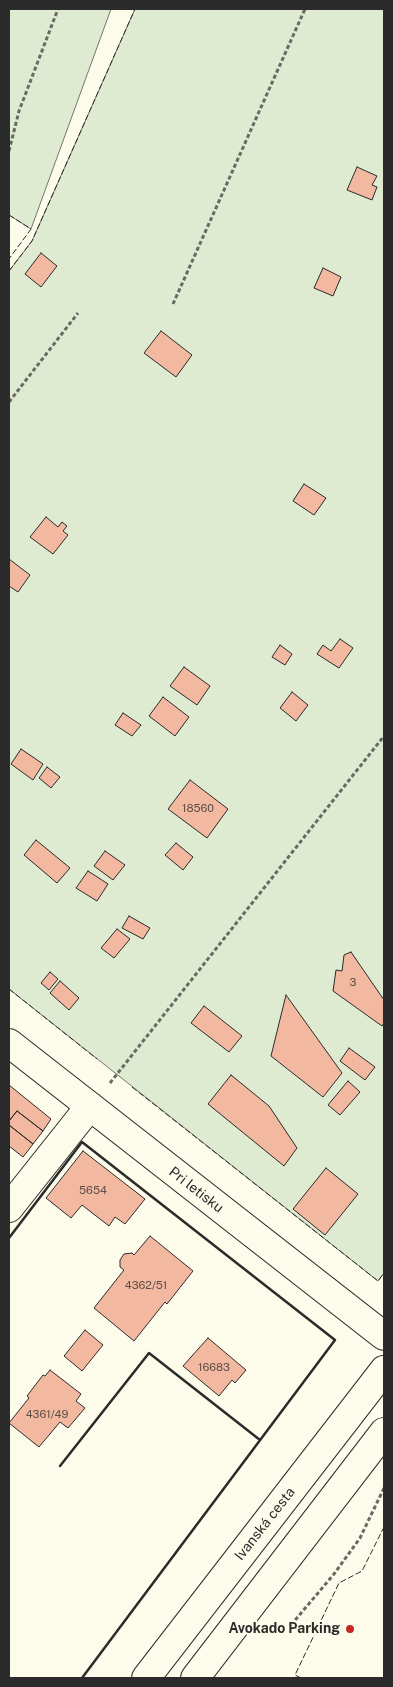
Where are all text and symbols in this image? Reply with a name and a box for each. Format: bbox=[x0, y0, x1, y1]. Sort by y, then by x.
house number: 18560 bbox=[182, 802, 214, 816]
house number: 3 bbox=[350, 976, 356, 990]
street label: Pri letisku bbox=[165, 1164, 227, 1216]
house number: 5654 bbox=[79, 1184, 107, 1198]
house number: 4362/51 bbox=[125, 1279, 167, 1293]
house number: 16683 bbox=[198, 1361, 230, 1375]
house number: 4361/49 bbox=[26, 1408, 68, 1422]
street label: Ivanská cesta bbox=[231, 1484, 299, 1564]
place label: Avokado Parking bbox=[229, 1621, 340, 1637]
marker: Avokado Parking bbox=[344, 1623, 356, 1635]

